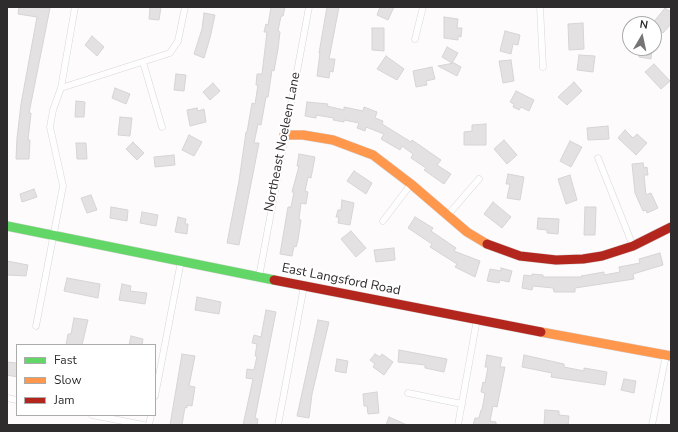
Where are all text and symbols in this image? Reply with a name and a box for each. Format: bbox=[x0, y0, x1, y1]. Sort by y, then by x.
north arrow bbox=[622, 16, 662, 56]
text: N bbox=[639, 17, 649, 33]
street label: Northeast Noeleen Lane bbox=[262, 71, 304, 213]
street label: East Langsford Road bbox=[280, 261, 402, 299]
legend bbox=[16, 344, 156, 416]
text: Fast bbox=[54, 352, 77, 368]
text: Slow bbox=[54, 372, 82, 388]
text: Jam bbox=[54, 392, 75, 408]

